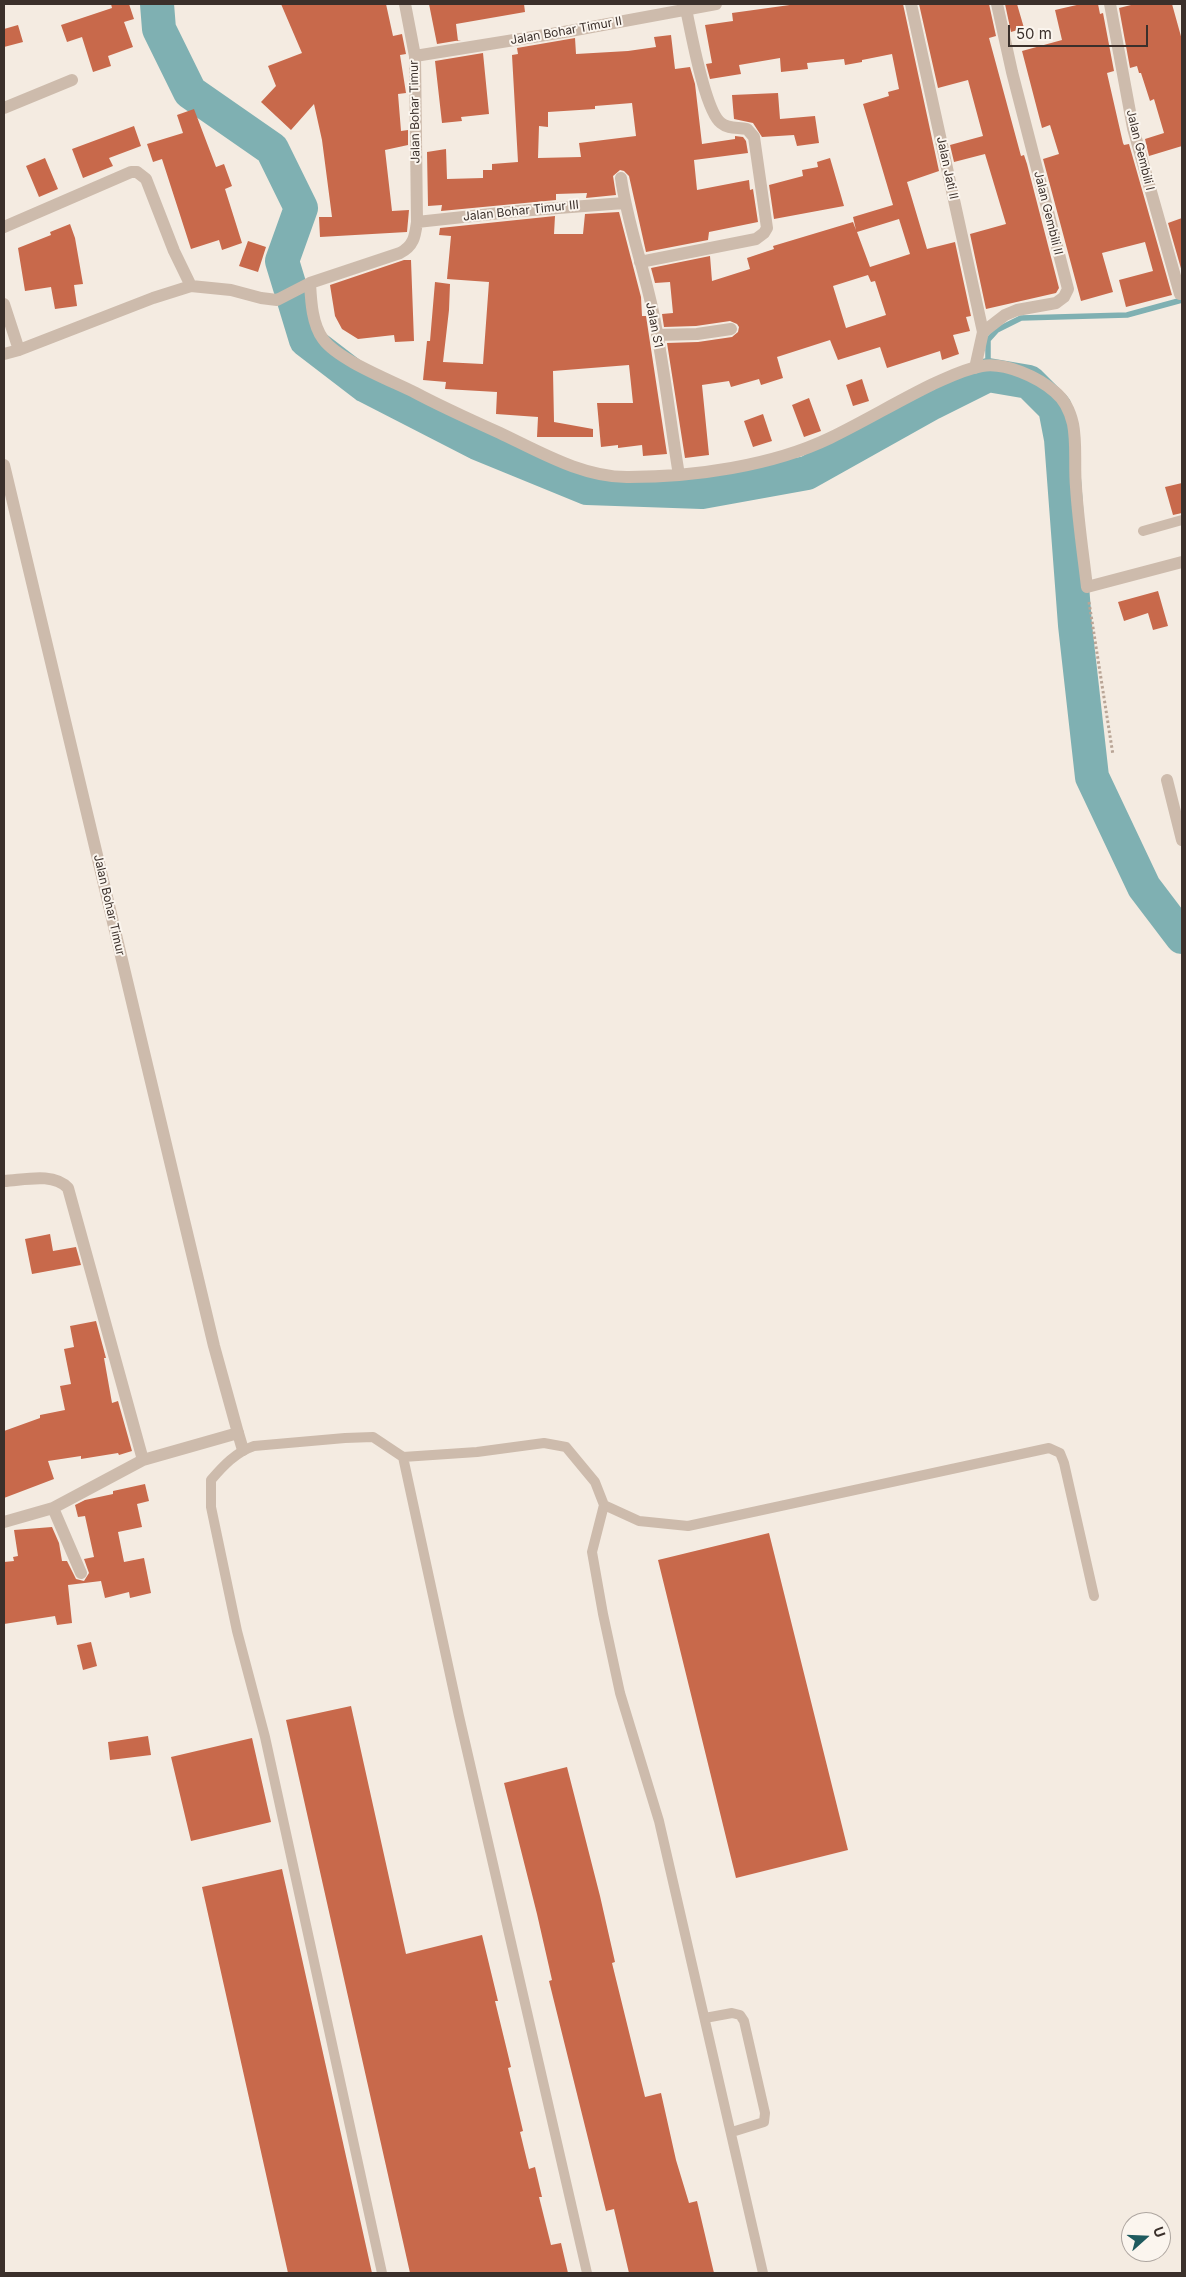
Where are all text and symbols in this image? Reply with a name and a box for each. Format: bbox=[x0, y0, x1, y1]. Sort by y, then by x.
street label: Jalan Bohar Timur II bbox=[509, 14, 623, 48]
scale bar bbox=[1011, 15, 1151, 47]
text: 50 m bbox=[1016, 24, 1052, 43]
street label: Jalan Bohar Timur bbox=[407, 60, 423, 164]
street label: Jalan Gembili I bbox=[1123, 108, 1157, 192]
street label: Jalan Jati II bbox=[933, 135, 961, 201]
street label: Jalan Gembili II bbox=[1031, 170, 1065, 256]
street label: Jalan Bohar Timur III bbox=[462, 198, 580, 224]
street label: Jalan S1 bbox=[643, 301, 665, 349]
street label: Jalan Bohar Timur bbox=[90, 853, 128, 957]
north arrow bbox=[1121, 2212, 1171, 2262]
text: U bbox=[1150, 2224, 1169, 2240]

